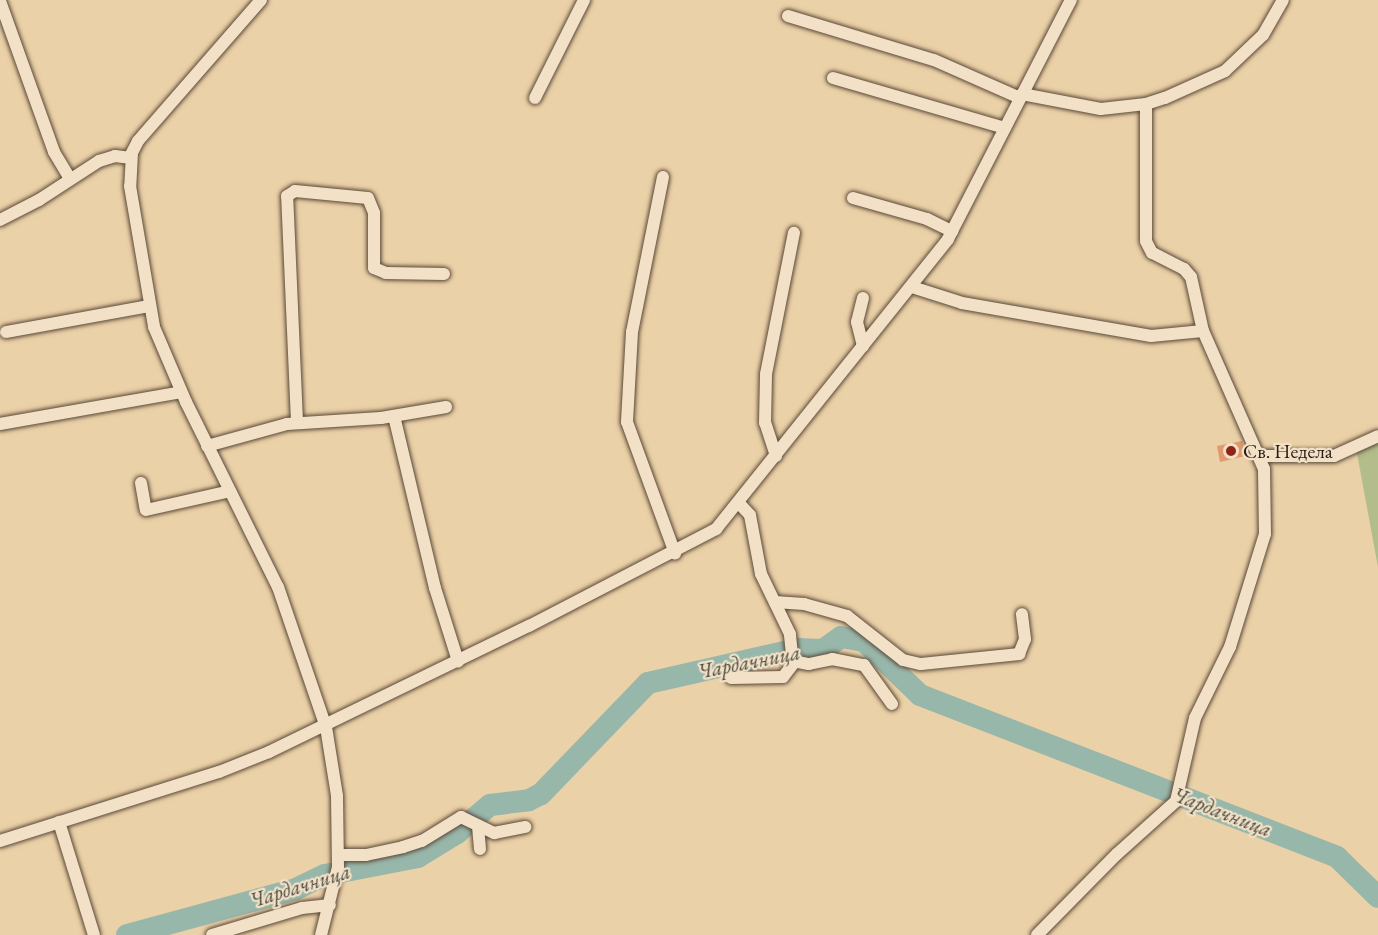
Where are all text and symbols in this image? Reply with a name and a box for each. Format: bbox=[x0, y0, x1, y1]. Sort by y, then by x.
place label: Св. Недела bbox=[1243, 439, 1333, 463]
marker: Св. Недела bbox=[1224, 444, 1238, 458]
water label: Чардачница bbox=[696, 640, 802, 684]
water label: Чардачница bbox=[1169, 782, 1275, 842]
water label: Чардачница bbox=[247, 859, 353, 913]

